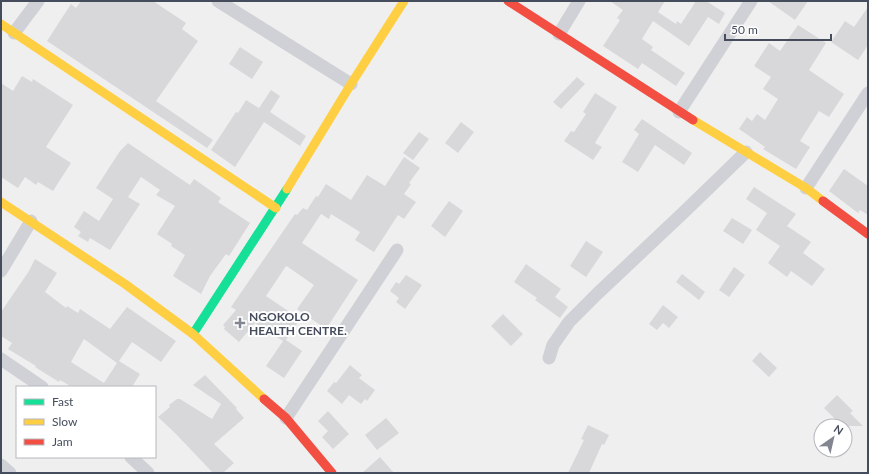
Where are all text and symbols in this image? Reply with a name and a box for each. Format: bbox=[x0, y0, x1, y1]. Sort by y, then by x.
scale bar bbox=[725, 16, 831, 42]
text: 50 m bbox=[731, 22, 758, 37]
place label: NGOKOLO HEALTH CENTRE. bbox=[249, 309, 347, 338]
marker: NGOKOLO HEALTH CENTRE. bbox=[234, 317, 246, 329]
legend bbox=[16, 386, 156, 458]
text: Fast bbox=[52, 394, 74, 409]
text: Slow bbox=[52, 414, 78, 429]
north arrow bbox=[813, 418, 853, 458]
text: N bbox=[832, 422, 846, 437]
text: Jam bbox=[52, 434, 73, 449]

